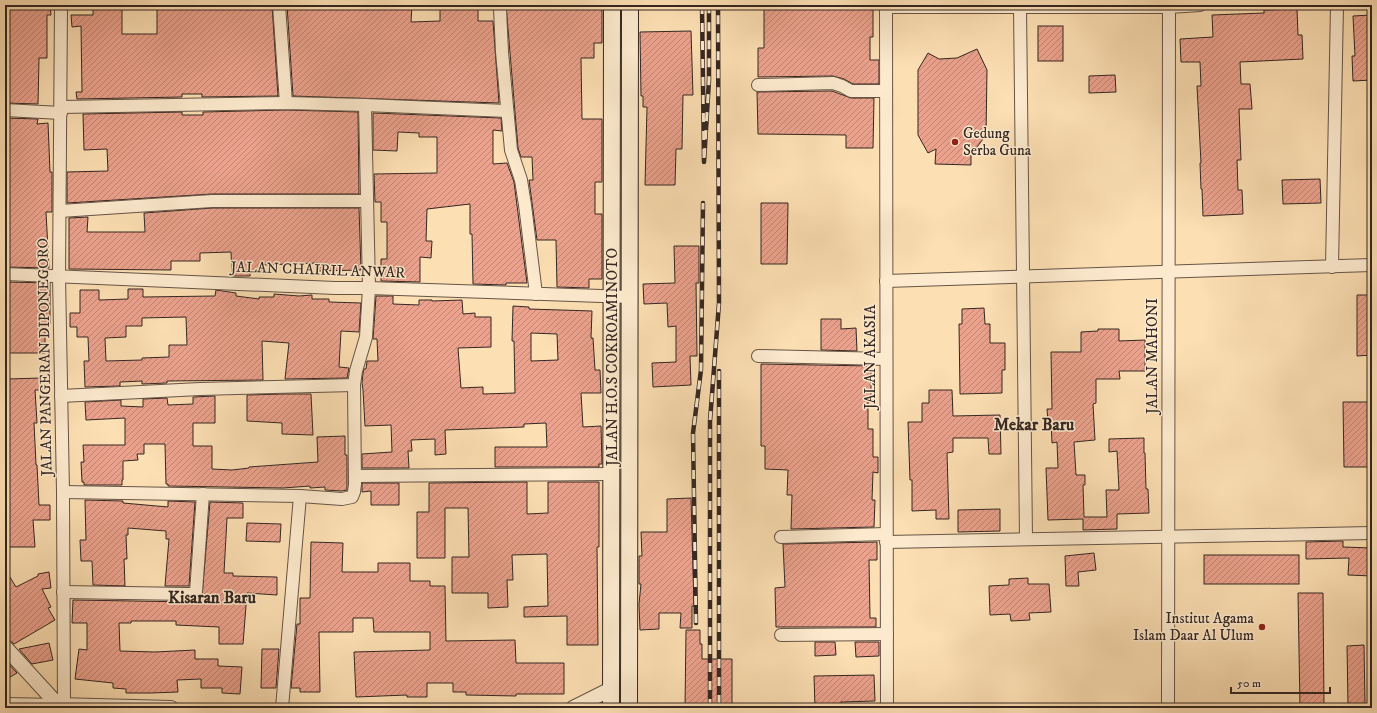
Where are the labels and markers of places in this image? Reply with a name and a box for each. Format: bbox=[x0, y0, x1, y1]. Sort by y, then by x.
place label: Gedung Serba Guna bbox=[963, 124, 1032, 160]
marker: Gedung Serba Guna bbox=[950, 137, 960, 147]
place label: Institut Agama Islam Daar Al Ulum bbox=[1133, 609, 1255, 645]
marker: Institut Agama Islam Daar Al Ulum bbox=[1257, 622, 1267, 632]

